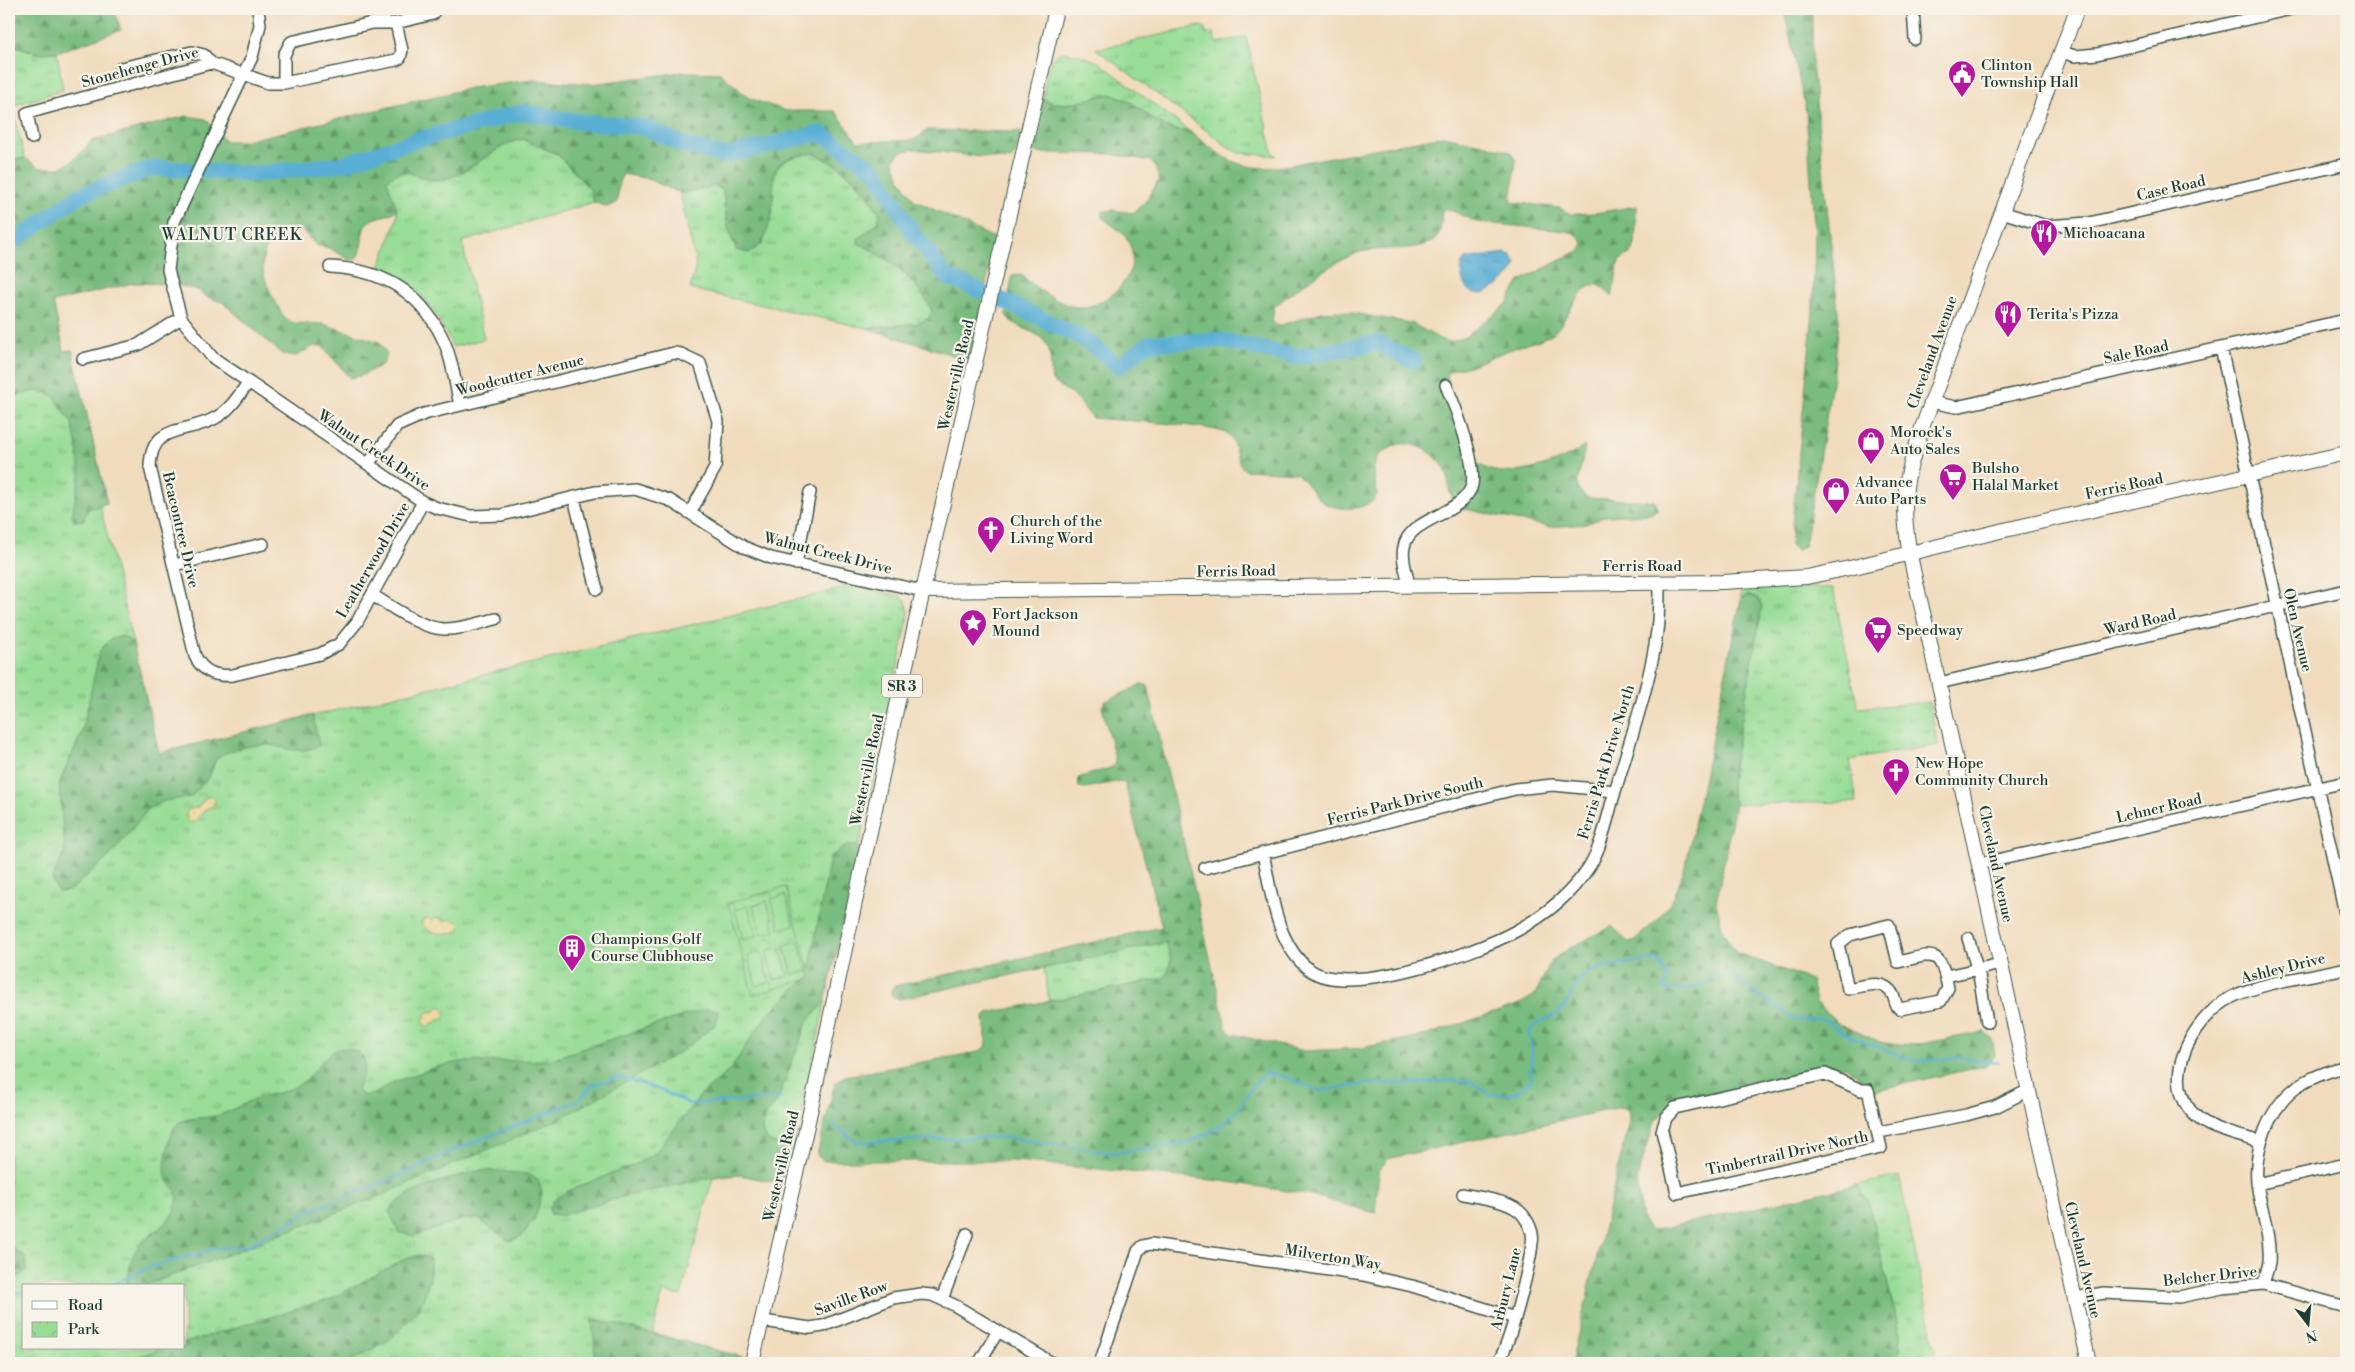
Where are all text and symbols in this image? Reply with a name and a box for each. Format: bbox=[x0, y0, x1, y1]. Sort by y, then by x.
street label: Stonehenge Drive bbox=[79, 43, 201, 92]
place label: Clinton Township Hall bbox=[1981, 56, 2079, 92]
public building icon: Clinton Township Hall bbox=[1947, 59, 1977, 98]
street label: Case Road bbox=[2135, 171, 2208, 206]
restaurant icon: Michoacana bbox=[2029, 218, 2059, 257]
place label: Michoacana bbox=[2063, 224, 2146, 243]
district label: WALNUT CREEK bbox=[161, 225, 303, 245]
street label: Cleveland Avenue bbox=[1903, 293, 1962, 411]
restaurant icon: Terita's Pizza bbox=[1993, 299, 2023, 338]
place label: Terita's Pizza bbox=[2027, 305, 2119, 324]
street label: Westerville Road bbox=[934, 317, 979, 434]
street label: Sale Road bbox=[2102, 336, 2171, 369]
street label: Woodcutter Avenue bbox=[453, 350, 586, 401]
street label: Walnut Creek Drive bbox=[313, 405, 434, 495]
place label: Morock's Auto Sales bbox=[1889, 423, 1960, 459]
shop icon: Morock's Auto Sales bbox=[1856, 426, 1886, 465]
place label: Bulsho Halal Market bbox=[1971, 459, 2060, 495]
supermarket icon: Bulsho Halal Market bbox=[1938, 462, 1968, 501]
street label: Beacontree Drive bbox=[158, 469, 203, 590]
street label: Ferris Road bbox=[2083, 469, 2165, 504]
place label: Advance Auto Parts bbox=[1854, 473, 1926, 509]
shop icon: Advance Auto Parts bbox=[1821, 476, 1851, 515]
street label: Leatherwood Drive bbox=[332, 499, 414, 622]
place label: Church of the Living Word bbox=[1010, 512, 1102, 548]
church icon: Church of the Living Word bbox=[976, 515, 1006, 554]
street label: Walnut Creek Drive bbox=[761, 528, 894, 579]
street label: Ferris Road bbox=[1602, 557, 1682, 576]
street label: Ferris Road bbox=[1196, 561, 1276, 582]
street label: Olen Avenue bbox=[2279, 586, 2316, 674]
place label: Fort Jackson Mound bbox=[992, 605, 1078, 641]
street label: Ward Road bbox=[2101, 605, 2178, 640]
place icon: Fort Jackson Mound bbox=[958, 608, 988, 647]
supermarket icon: Speedway bbox=[1863, 615, 1893, 654]
place label: Speedway bbox=[1897, 621, 1964, 640]
road number: SR 3 bbox=[882, 674, 922, 698]
street label: Ferris Park Drive North bbox=[1574, 682, 1639, 842]
street label: Westerville Road bbox=[846, 712, 889, 829]
place label: New Hope Community Church bbox=[1915, 754, 2049, 790]
church icon: New Hope Community Church bbox=[1881, 757, 1911, 796]
street label: Ferris Park Drive South bbox=[1325, 773, 1485, 830]
street label: Lehner Road bbox=[2114, 789, 2204, 828]
street label: Cleveland Avenue bbox=[1974, 804, 2017, 924]
place label: Champions Golf Course Clubhouse bbox=[591, 930, 714, 966]
building icon: Champions Golf Course Clubhouse bbox=[557, 933, 587, 972]
street label: Ashley Drive bbox=[2238, 949, 2327, 988]
street label: Westerville Road bbox=[759, 1108, 804, 1225]
street label: Timbertrail Drive North bbox=[1704, 1127, 1870, 1180]
street label: Cleveland Avenue bbox=[2060, 1200, 2105, 1320]
street label: Milverton Way bbox=[1283, 1240, 1383, 1275]
street label: Arbury Lane bbox=[1487, 1245, 1526, 1334]
street label: Belcher Drive bbox=[2161, 1262, 2258, 1291]
street label: Saville Row bbox=[812, 1276, 891, 1321]
legend bbox=[22, 1284, 185, 1350]
text: Road bbox=[68, 1296, 103, 1315]
north arrow bbox=[2282, 1300, 2332, 1350]
text: Park bbox=[68, 1320, 100, 1339]
text: N bbox=[2304, 1325, 2319, 1346]

